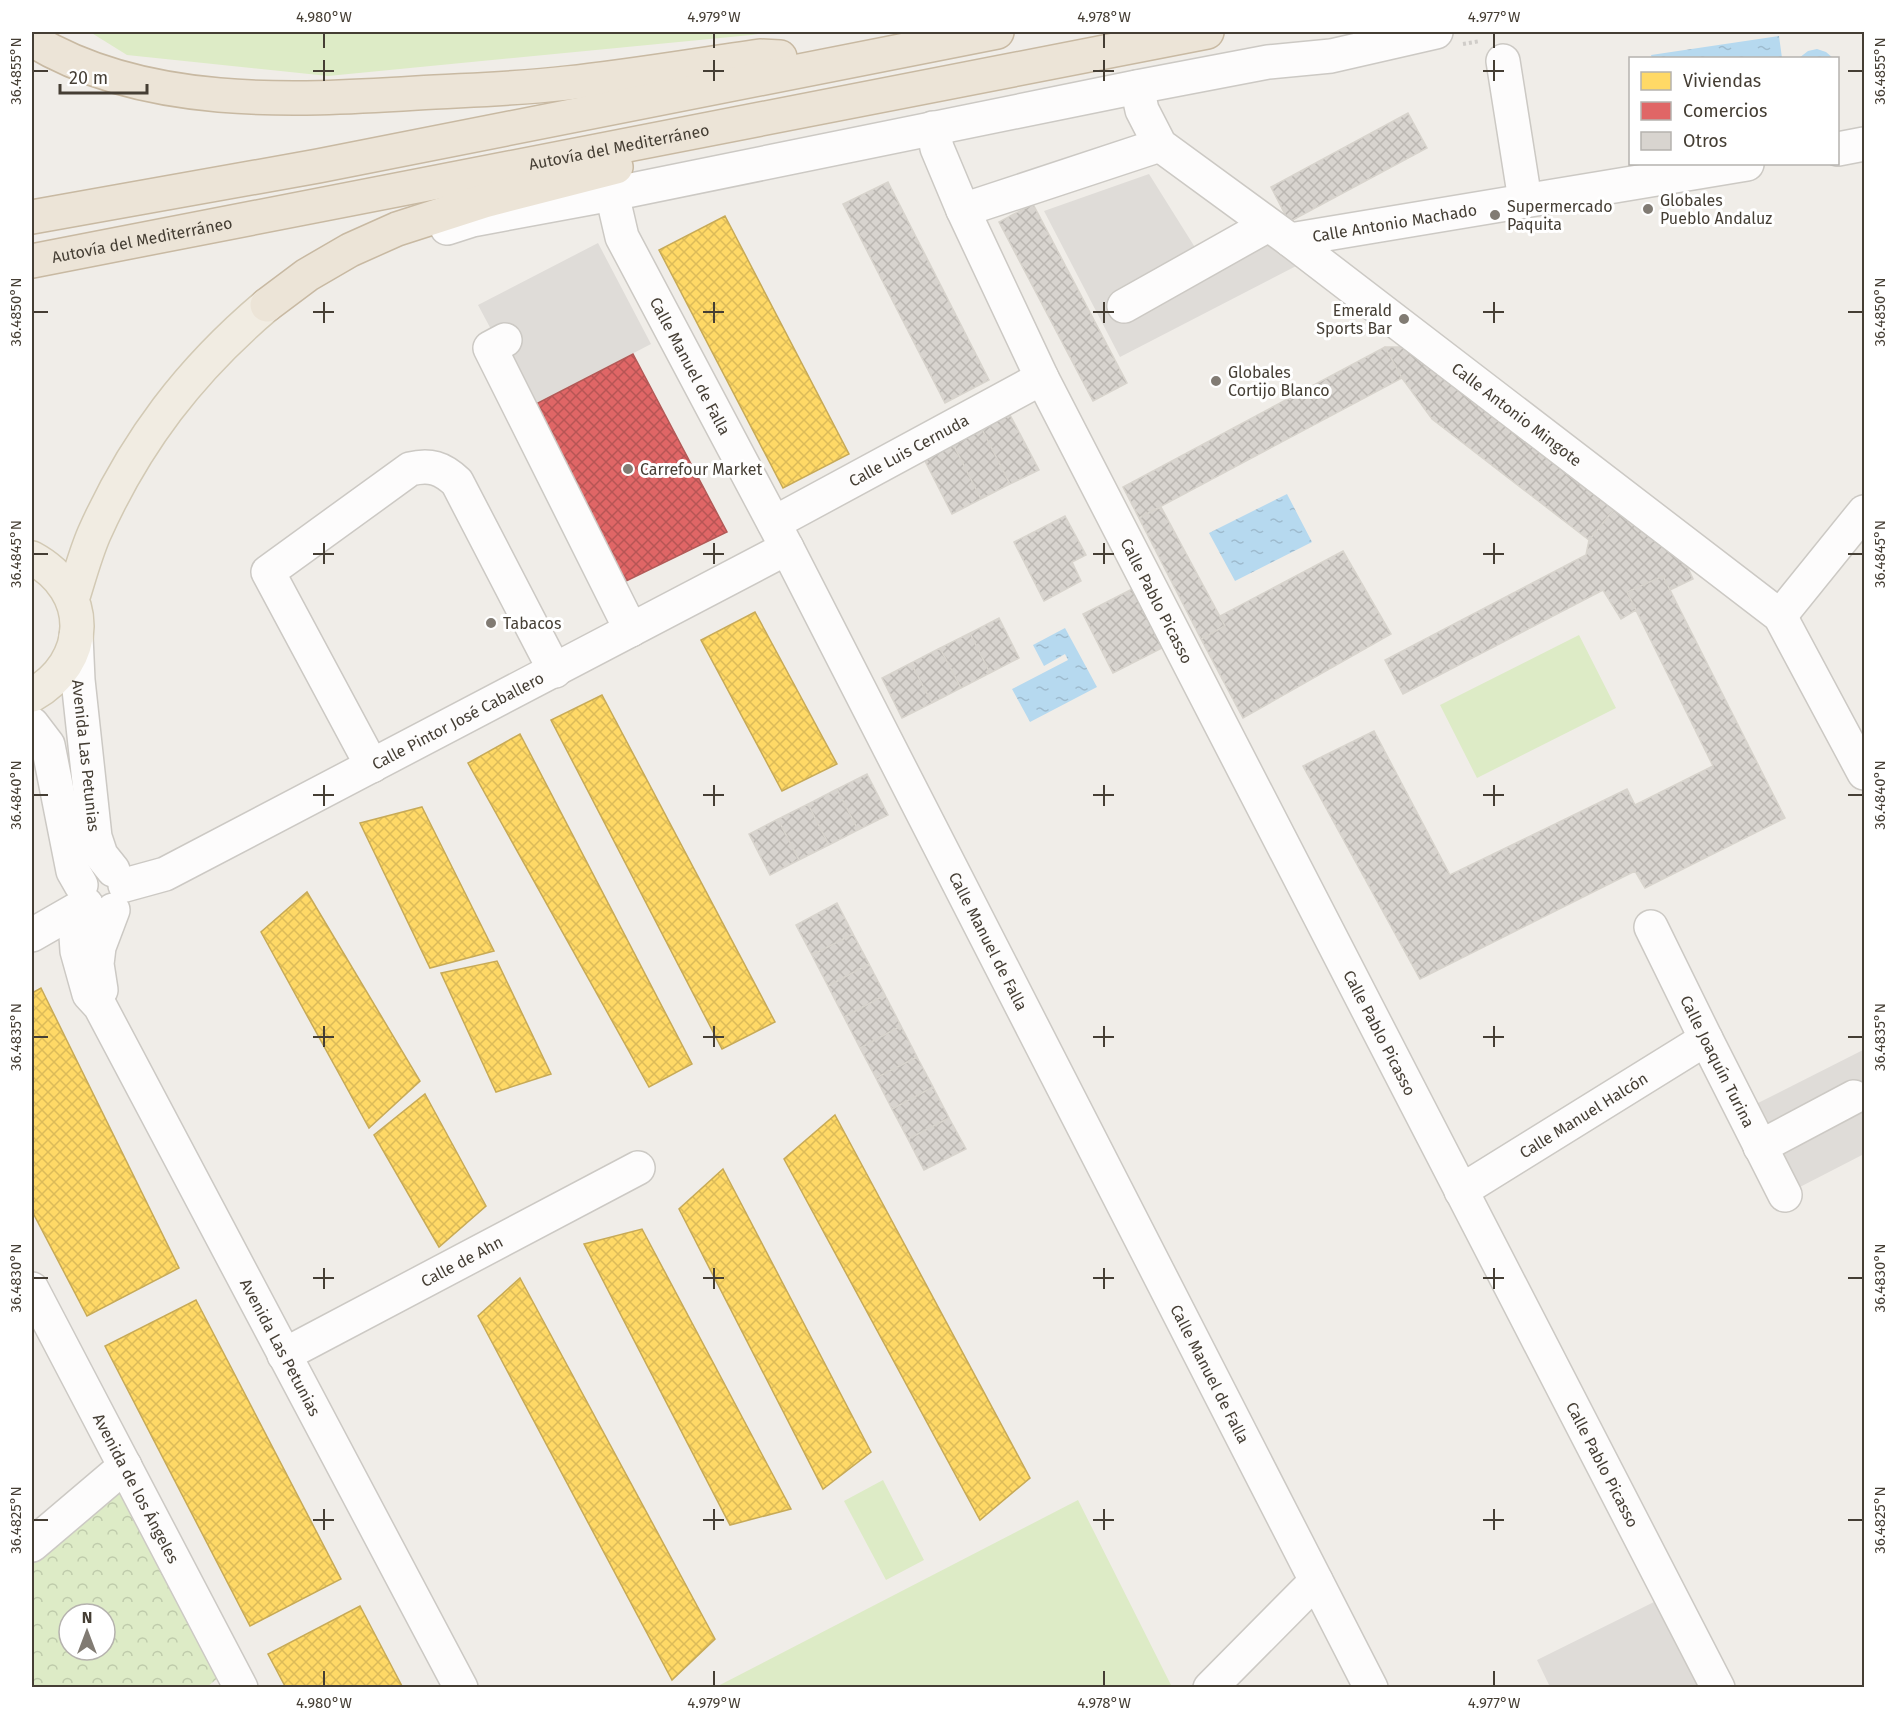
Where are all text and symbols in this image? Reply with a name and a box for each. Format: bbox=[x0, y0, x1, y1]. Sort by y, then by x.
text: 4.980°W bbox=[296, 8, 353, 26]
text: 4.979°W bbox=[687, 8, 741, 26]
text: 4.978°W bbox=[1077, 8, 1131, 26]
text: 4.977°W bbox=[1468, 8, 1521, 26]
text: 36.4855°N bbox=[7, 37, 25, 105]
text: 36.4855°N bbox=[1871, 37, 1889, 105]
scale bar bbox=[60, 57, 147, 95]
legend bbox=[1629, 57, 1839, 165]
text: 20 m bbox=[69, 67, 108, 89]
text: Viviendas bbox=[1683, 70, 1761, 92]
text: Comercios bbox=[1683, 100, 1767, 122]
street label: Autovía del Mediterráneo bbox=[527, 120, 711, 173]
text: Otros bbox=[1683, 130, 1727, 152]
place label: Globales Pueblo Andaluz bbox=[1660, 191, 1772, 228]
place label: Supermercado Paquita bbox=[1507, 197, 1613, 234]
street label: Calle Antonio Machado bbox=[1311, 200, 1478, 246]
marker: Globales Pueblo Andaluz bbox=[1641, 202, 1655, 216]
marker: Supermercado Paquita bbox=[1488, 208, 1502, 222]
street label: Autovía del Mediterráneo bbox=[50, 213, 234, 266]
text: 36.4850°N bbox=[7, 278, 25, 346]
text: 36.4850°N bbox=[1871, 278, 1889, 346]
street label: Calle Manuel de Falla bbox=[646, 294, 735, 438]
place label: Emerald Sports Bar bbox=[1316, 301, 1393, 338]
marker: Emerald Sports Bar bbox=[1397, 312, 1411, 326]
street label: Calle Antonio Mingote bbox=[1448, 358, 1586, 470]
place label: Globales Cortijo Blanco bbox=[1228, 363, 1330, 400]
marker: Globales Cortijo Blanco bbox=[1209, 374, 1223, 388]
street label: Calle Luis Cernuda bbox=[845, 410, 972, 490]
place label: Carrefour Market bbox=[640, 460, 762, 479]
marker: Carrefour Market bbox=[621, 462, 635, 476]
text: 36.4845°N bbox=[7, 520, 25, 588]
text: 36.4845°N bbox=[1871, 520, 1889, 588]
street label: Calle Pablo Picasso bbox=[1117, 535, 1197, 667]
place label: Tabacos bbox=[503, 614, 561, 633]
marker: Tabacos bbox=[484, 616, 498, 630]
street label: Calle Pintor José Caballero bbox=[369, 668, 547, 773]
street label: Avenida Las Petunias bbox=[69, 679, 104, 833]
text: 36.4840°N bbox=[7, 760, 25, 830]
text: 36.4840°N bbox=[1871, 760, 1889, 830]
street label: Calle Manuel de Falla bbox=[945, 869, 1032, 1014]
street label: Calle Pablo Picasso bbox=[1340, 967, 1420, 1099]
street label: Calle Joaquín Turina bbox=[1677, 992, 1759, 1131]
text: 36.4835°N bbox=[7, 1003, 25, 1071]
text: 36.4835°N bbox=[1871, 1003, 1889, 1071]
street label: Calle Manuel Halcón bbox=[1516, 1068, 1651, 1162]
street label: Calle de Ahn bbox=[417, 1232, 506, 1291]
text: 36.4830°N bbox=[7, 1244, 25, 1312]
text: 36.4830°N bbox=[1871, 1244, 1889, 1312]
street label: Avenida Las Petunias bbox=[236, 1275, 325, 1419]
street label: Calle Manuel de Falla bbox=[1167, 1301, 1253, 1446]
street label: Calle Pablo Picasso bbox=[1563, 1399, 1643, 1530]
street label: Avenida de los Ángeles bbox=[89, 1410, 183, 1567]
text: 36.4825°N bbox=[7, 1486, 25, 1554]
text: 36.4825°N bbox=[1871, 1486, 1889, 1554]
north arrow bbox=[57, 1602, 117, 1662]
text: N bbox=[82, 1608, 92, 1627]
text: 4.980°W bbox=[296, 1694, 353, 1712]
text: 4.979°W bbox=[687, 1694, 741, 1712]
text: 4.978°W bbox=[1077, 1694, 1131, 1712]
text: 4.977°W bbox=[1468, 1694, 1521, 1712]

